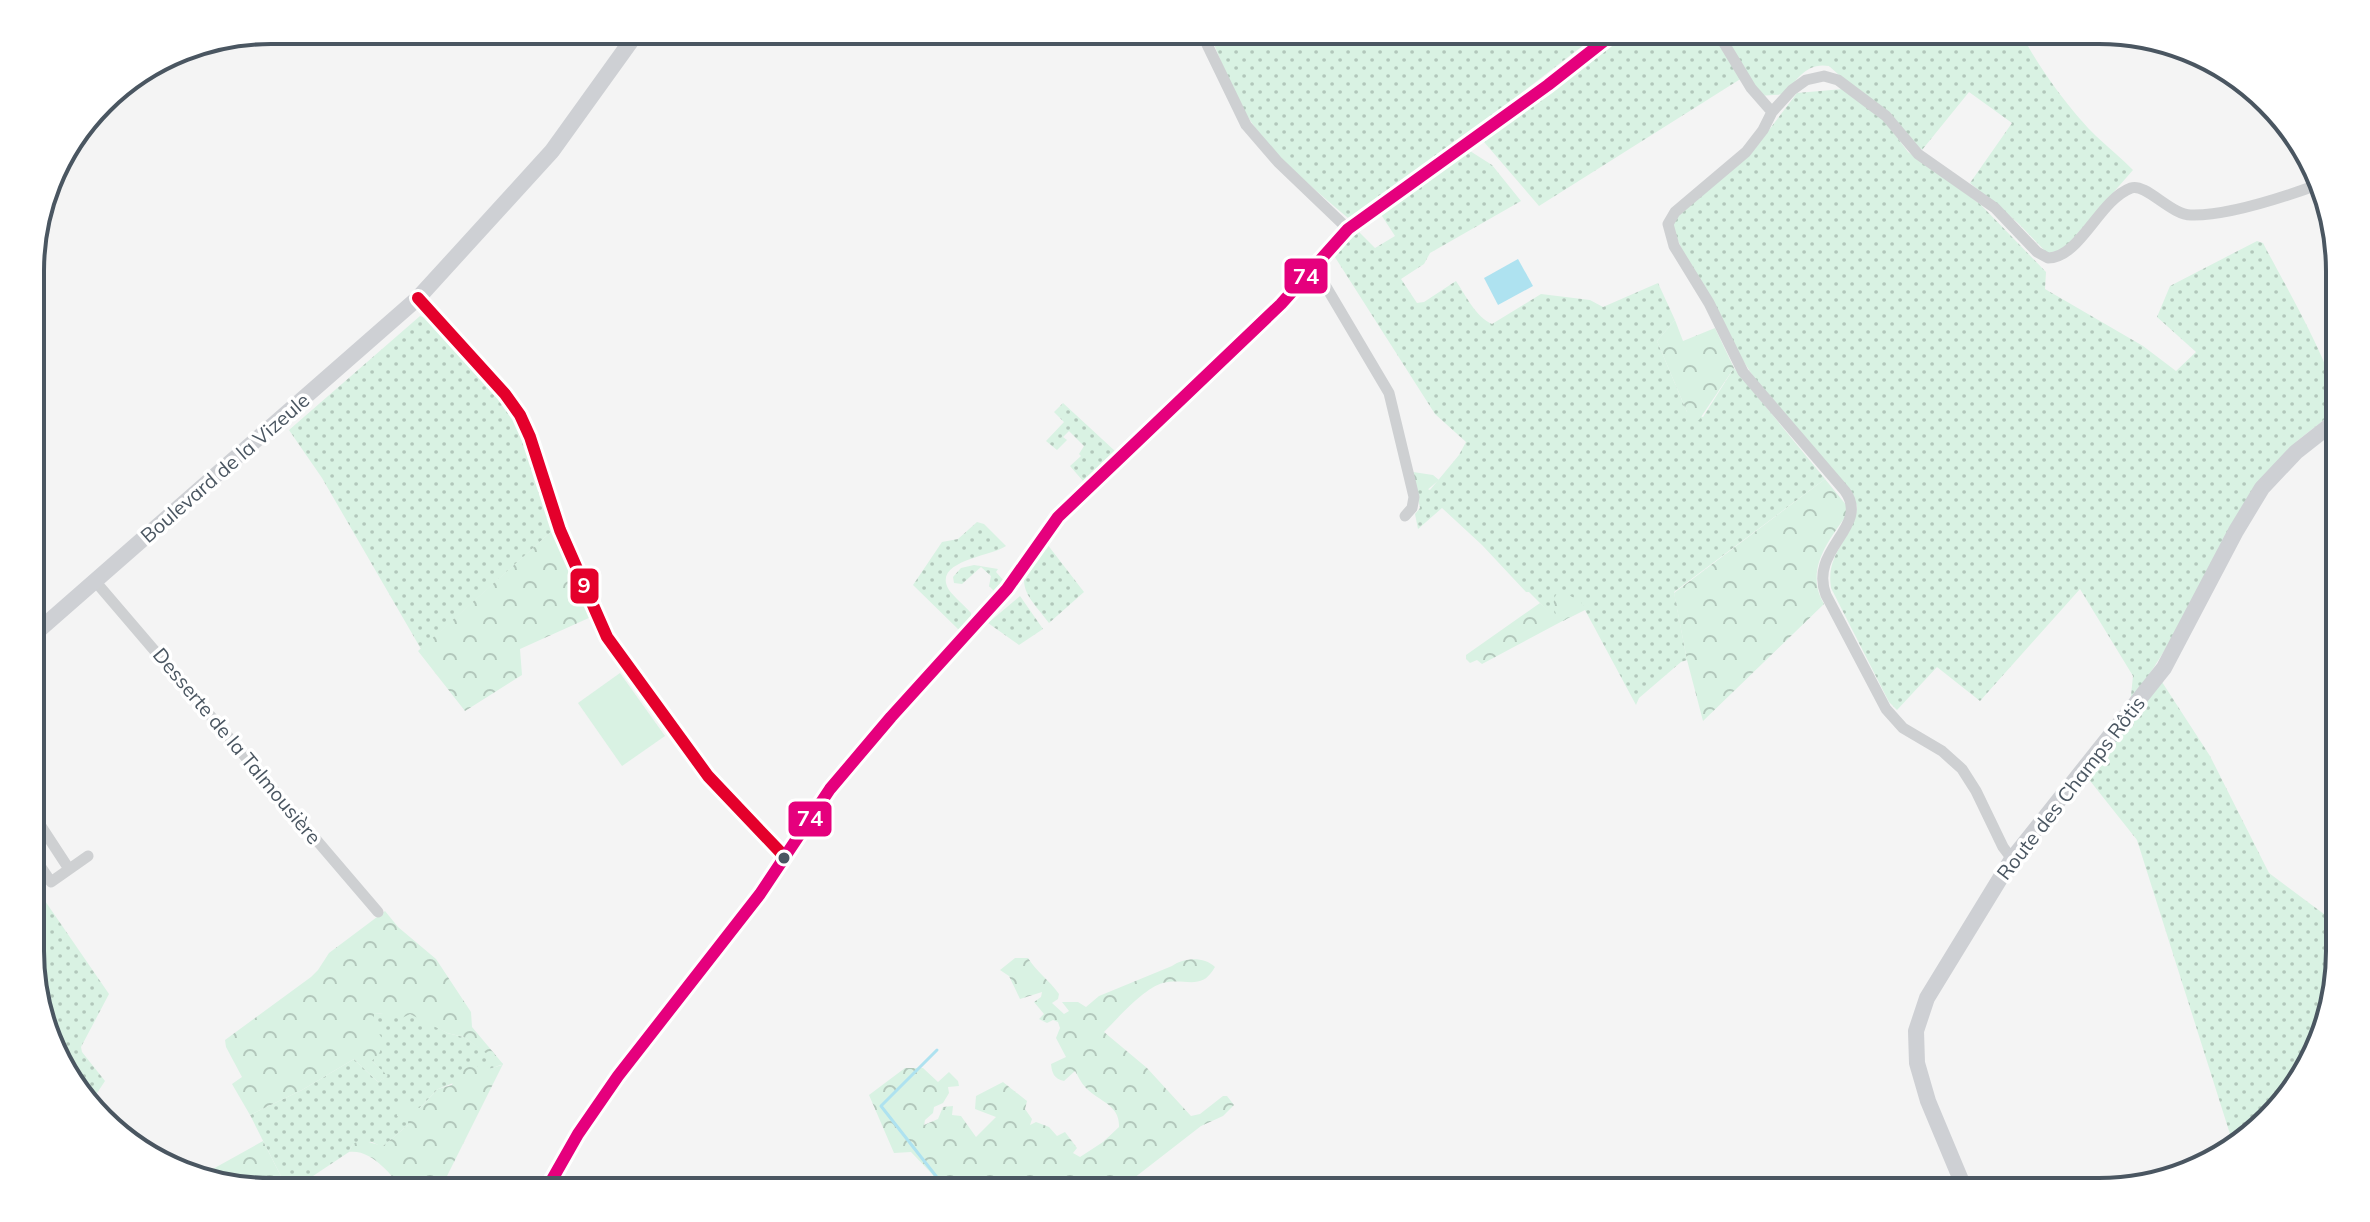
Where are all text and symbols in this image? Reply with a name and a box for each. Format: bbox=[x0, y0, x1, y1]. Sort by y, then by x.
line badge: 74 bbox=[1283, 257, 1329, 295]
text: 74 bbox=[1293, 262, 1319, 290]
street label: Boulevard de la Vizeule bbox=[135, 387, 314, 548]
line badge: 9 bbox=[569, 567, 600, 605]
text: 9 bbox=[577, 571, 591, 599]
street label: Desserte de la Talmousière bbox=[148, 642, 327, 849]
street label: Route des Champs Rôtis bbox=[1991, 691, 2150, 885]
line badge: 74 bbox=[787, 800, 833, 838]
text: 74 bbox=[797, 804, 823, 832]
unlabelled marker bbox=[776, 850, 792, 866]

